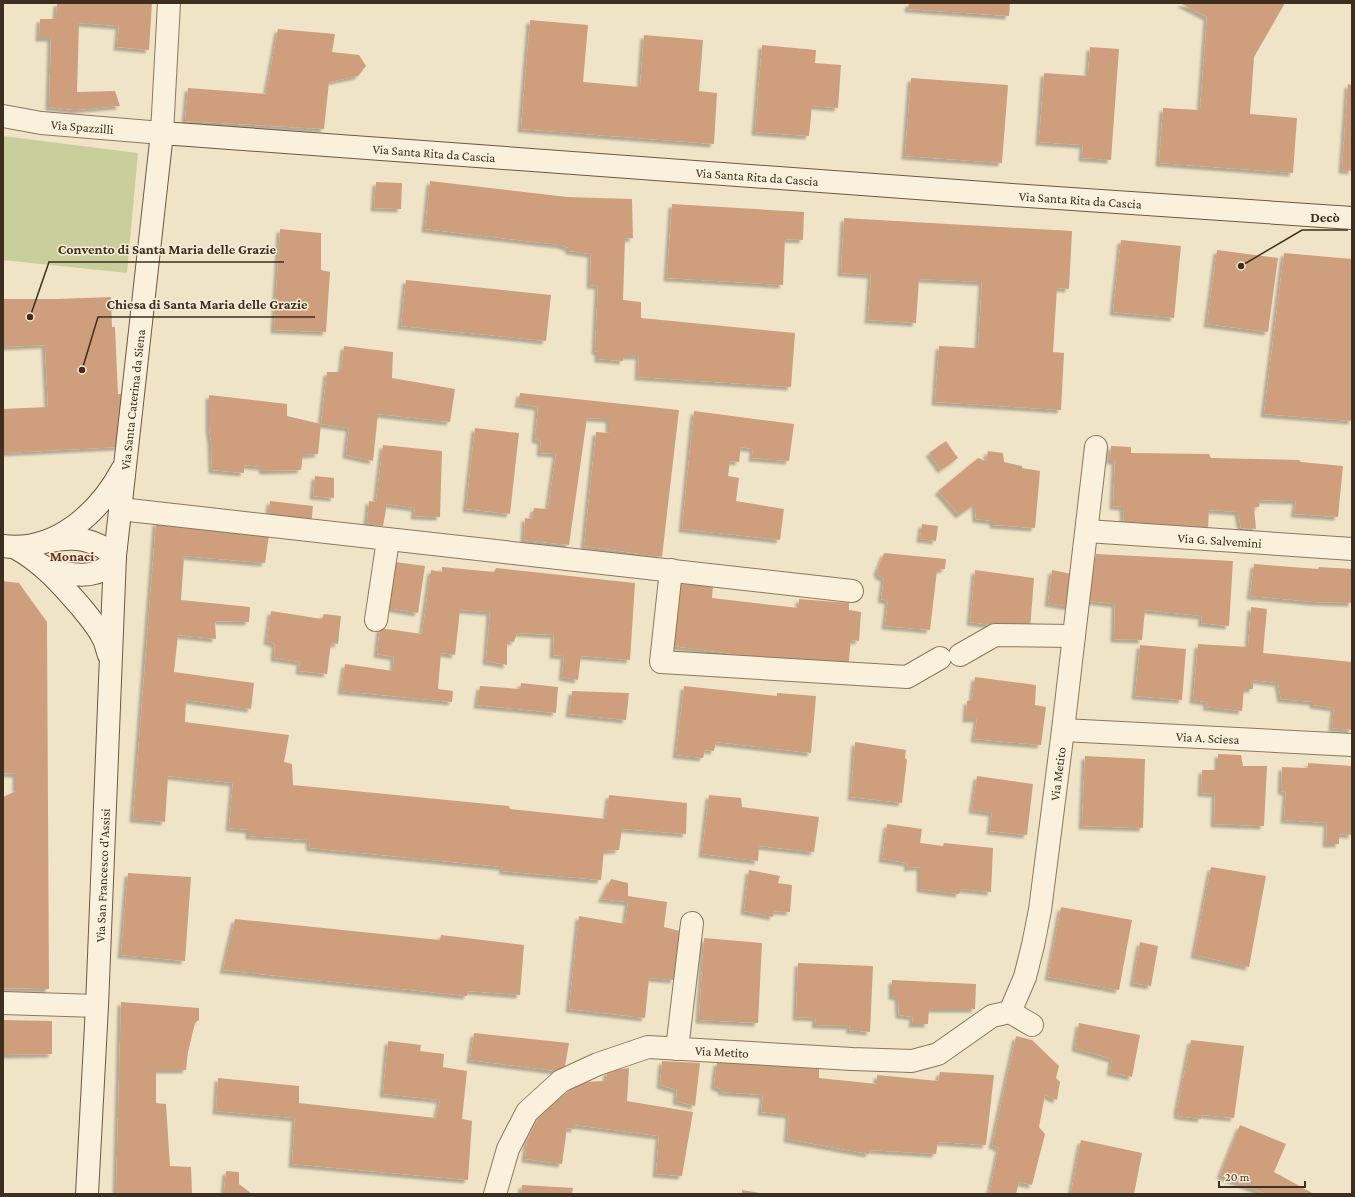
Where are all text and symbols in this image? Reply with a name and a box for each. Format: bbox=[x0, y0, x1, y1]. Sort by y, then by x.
street label: Via Spazzilli bbox=[50, 117, 115, 137]
street label: Via Santa Rita da Cascia bbox=[372, 141, 496, 165]
street label: Via Santa Rita da Cascia bbox=[695, 165, 819, 189]
street label: Via Santa Rita da Cascia bbox=[1018, 188, 1142, 212]
callout: Decò bbox=[1302, 204, 1348, 230]
text: Decò bbox=[1310, 209, 1340, 225]
callout: Convento di Santa Maria delle Grazie bbox=[49, 236, 284, 262]
text: Convento di Santa Maria delle Grazie bbox=[58, 241, 277, 257]
callout: Chiesa di Santa Maria delle Grazie bbox=[98, 291, 315, 317]
text: Chiesa di Santa Maria delle Grazie bbox=[107, 296, 308, 312]
street label: Via Santa Caterina da Siena bbox=[118, 328, 148, 471]
street label: Via G. Salvemini bbox=[1177, 530, 1263, 551]
district label: Monaci bbox=[50, 548, 94, 564]
street label: Via A. Sciesa bbox=[1176, 729, 1240, 747]
street label: Via Metito bbox=[1047, 746, 1069, 802]
street label: Via San Francesco d'Assisi bbox=[93, 808, 113, 943]
street label: Via Metito bbox=[694, 1043, 749, 1061]
scale bar bbox=[1219, 1163, 1305, 1189]
text: 20 m bbox=[1225, 1170, 1250, 1184]

